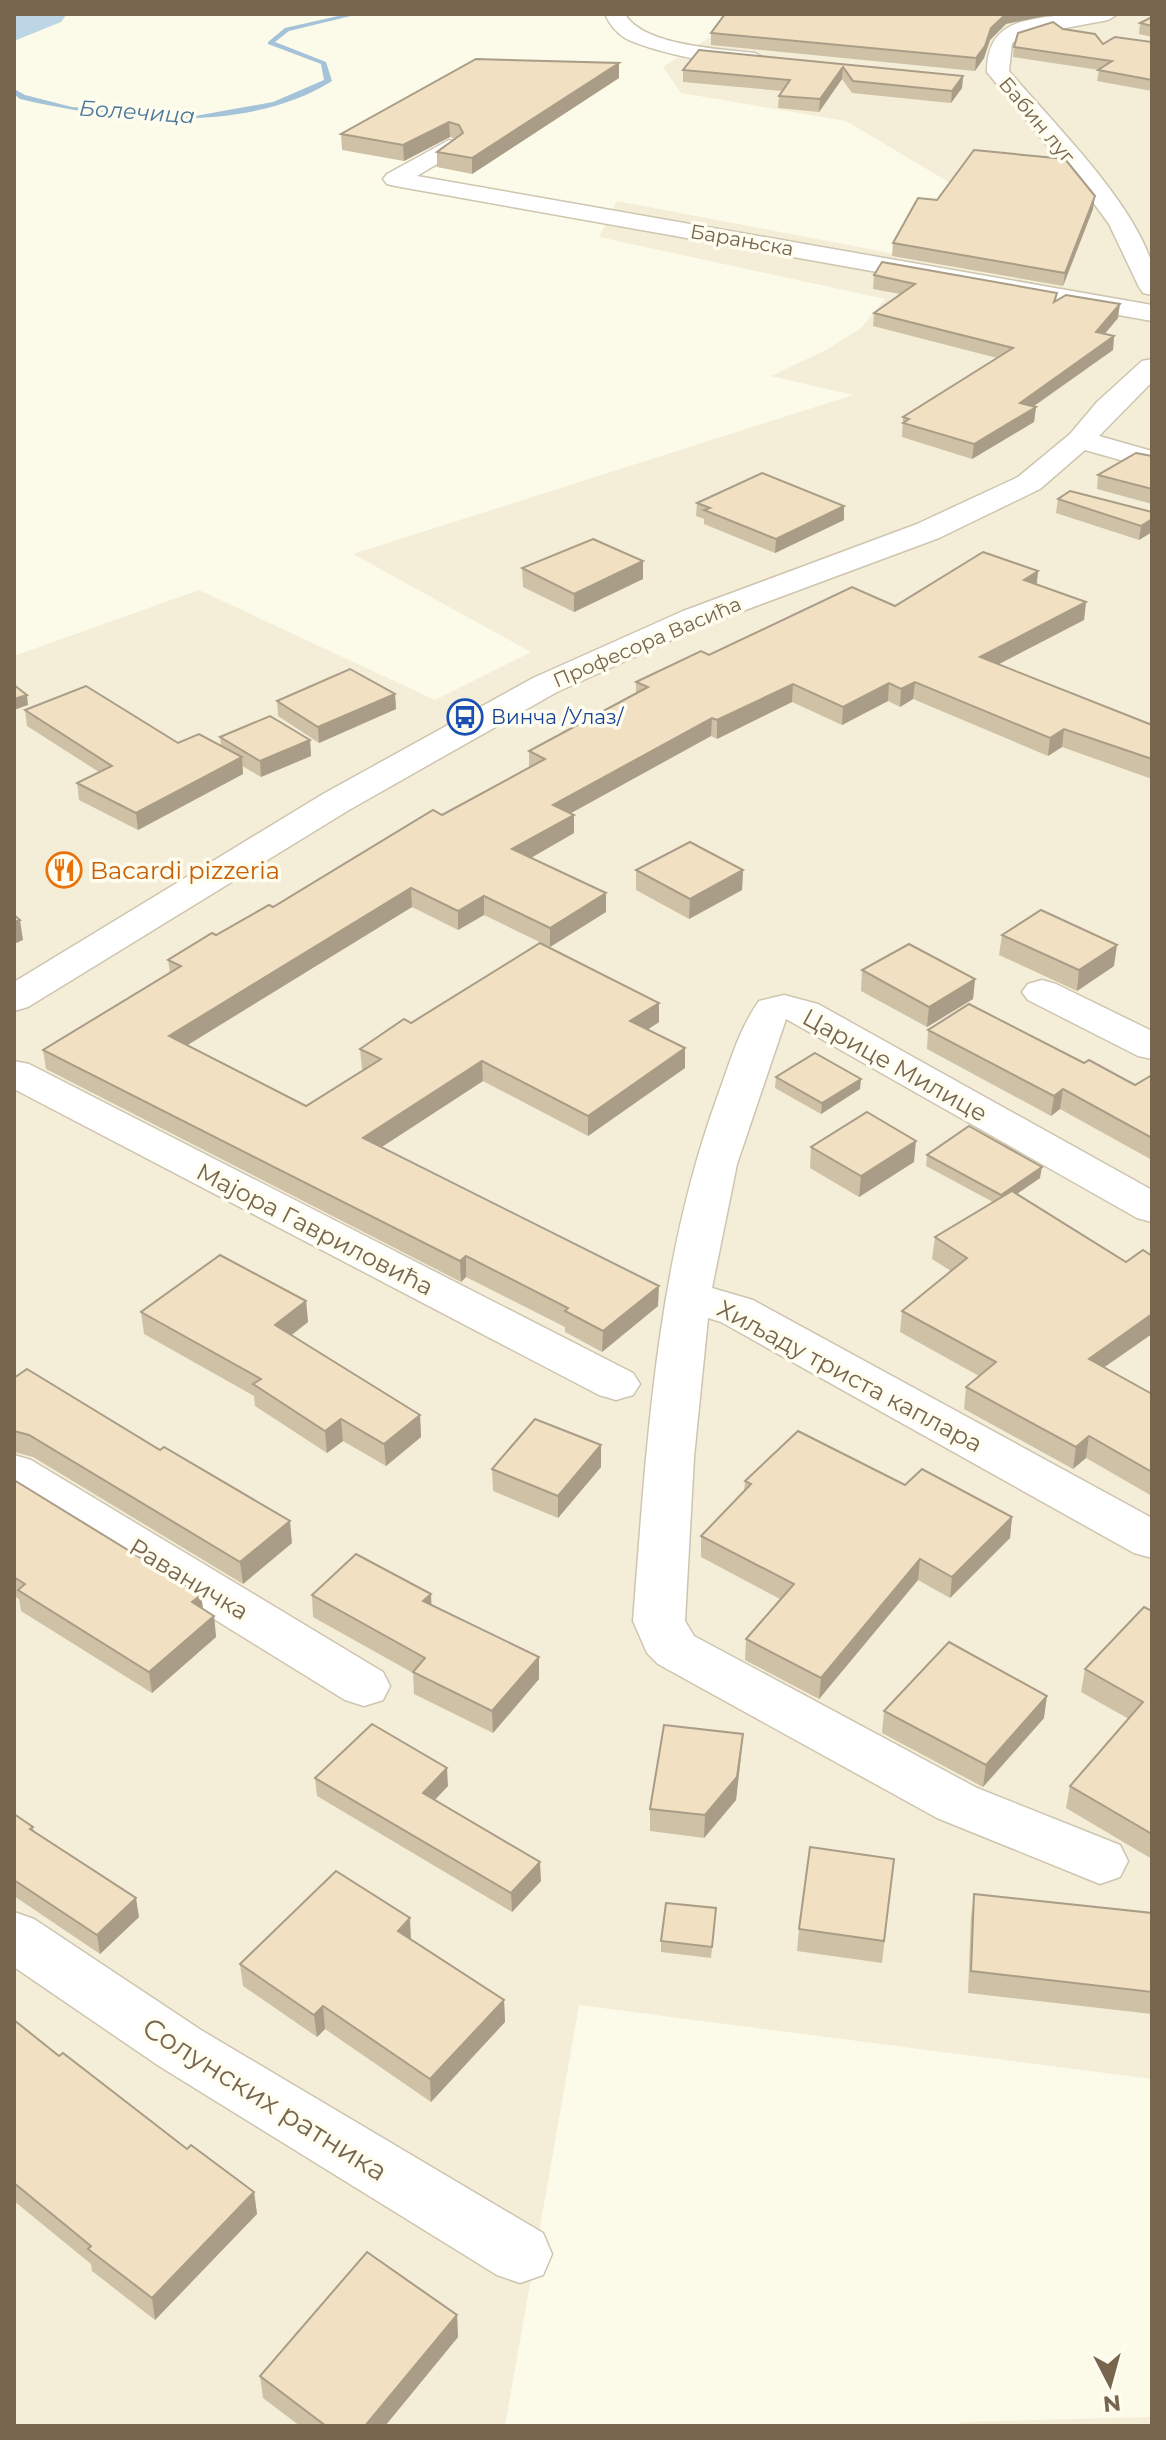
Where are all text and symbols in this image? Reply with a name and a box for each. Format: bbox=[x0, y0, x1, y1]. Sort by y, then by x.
street label: Бабин луг bbox=[994, 72, 1080, 168]
water label: Болечица bbox=[78, 94, 196, 130]
street label: Барањска bbox=[688, 219, 796, 261]
street label: Професора Васића bbox=[549, 591, 745, 693]
bus stop icon: Винча /Улаз/ bbox=[446, 698, 484, 736]
place label: Винча /Улаз/ bbox=[491, 705, 625, 729]
restaurant icon: Bacardi pizzeria bbox=[45, 851, 83, 889]
place label: Bacardi pizzeria bbox=[90, 856, 280, 885]
street label: Царице Милице bbox=[797, 1002, 993, 1128]
street label: Мајора Гавриловића bbox=[192, 1157, 438, 1301]
street label: Хиљаду триста каплара bbox=[713, 1294, 987, 1458]
street label: Раваничка bbox=[124, 1532, 254, 1626]
street label: Солунских ратника bbox=[136, 2010, 394, 2188]
north arrow bbox=[1070, 2344, 1150, 2424]
text: N bbox=[1102, 2389, 1122, 2418]

